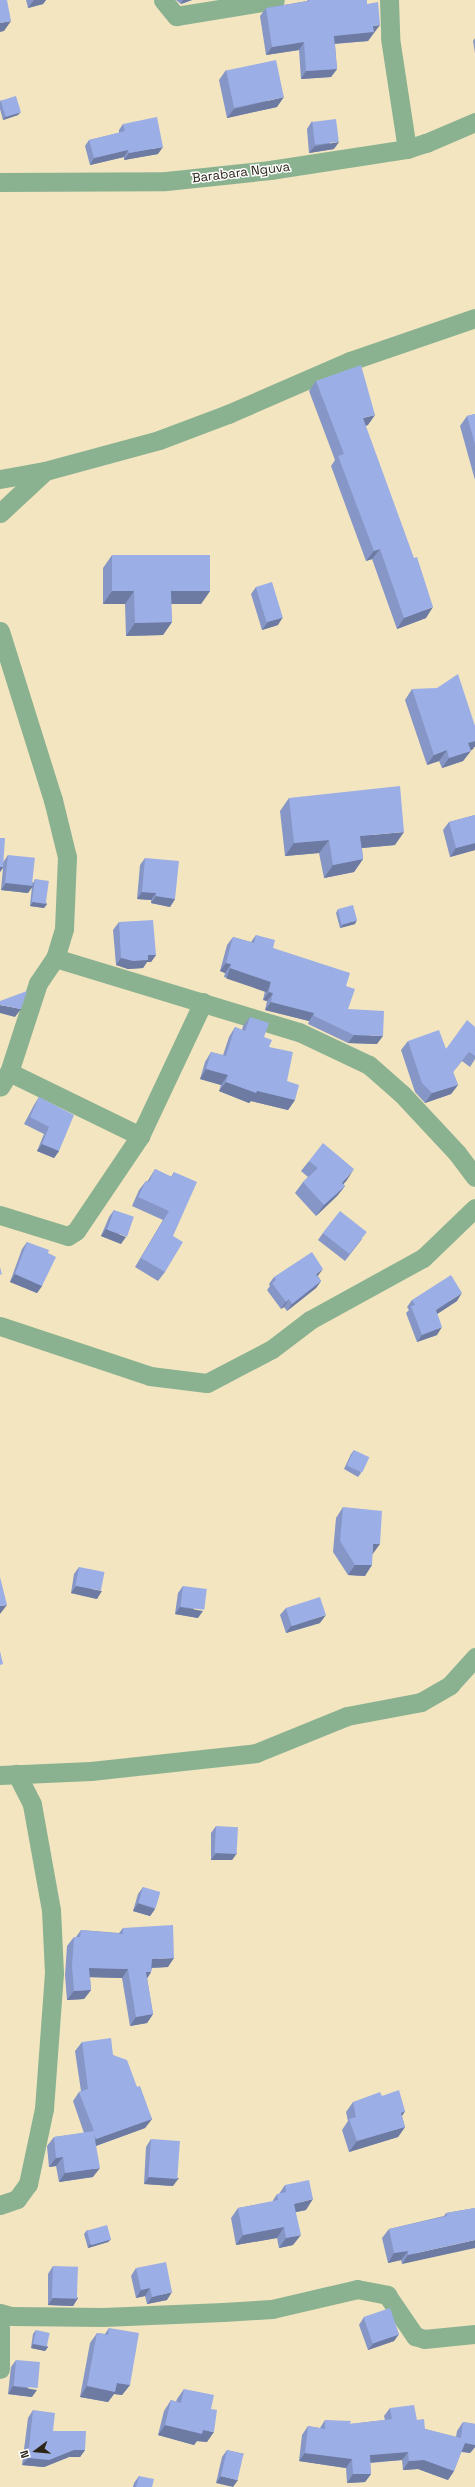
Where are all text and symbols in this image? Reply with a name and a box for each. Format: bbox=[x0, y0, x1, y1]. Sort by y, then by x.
street label: Barabara Nguva bbox=[191, 159, 291, 187]
north arrow bbox=[16, 2431, 56, 2471]
text: N bbox=[17, 2449, 32, 2460]

